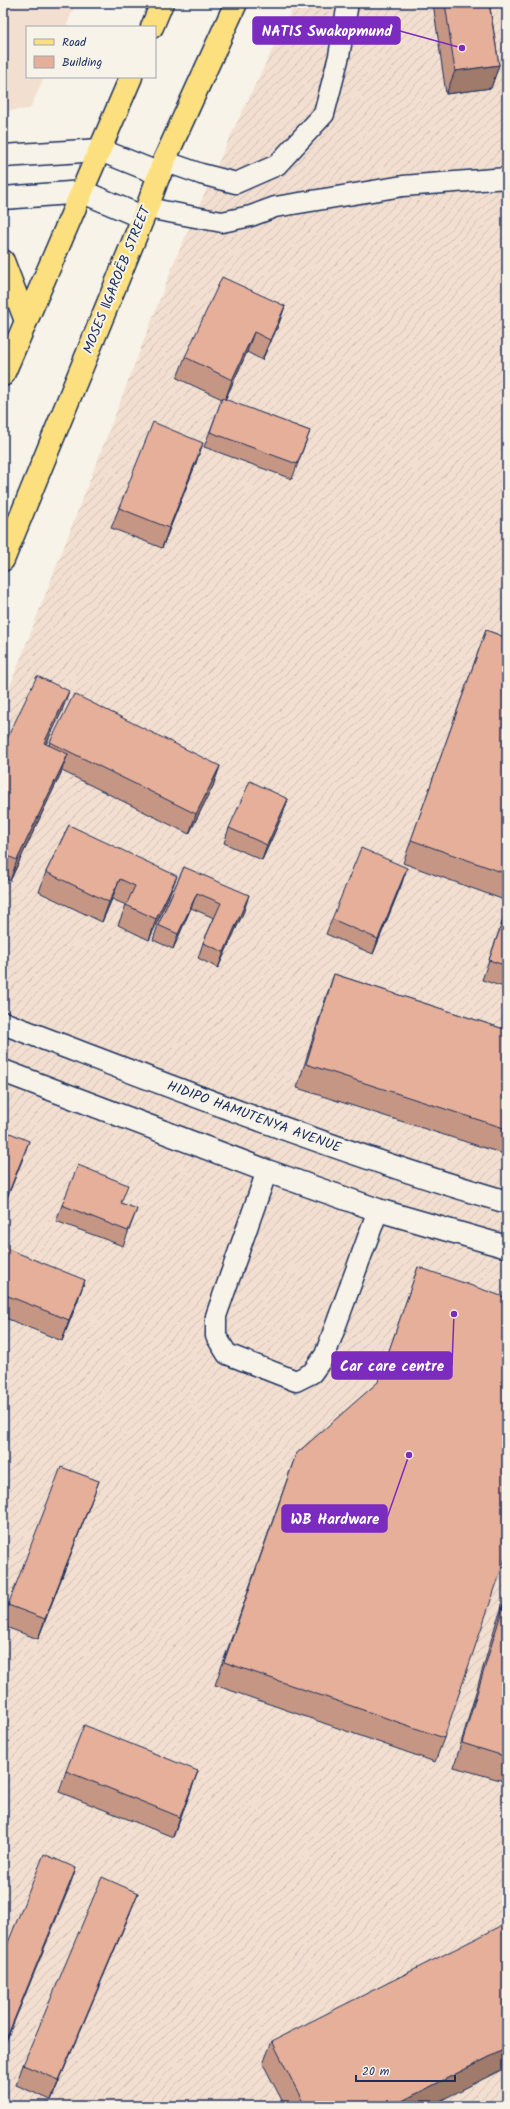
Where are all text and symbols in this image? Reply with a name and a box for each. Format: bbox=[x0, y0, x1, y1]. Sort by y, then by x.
callout: NATIS Swakopmund bbox=[253, 17, 400, 44]
text: NATIS Swakopmund bbox=[262, 20, 393, 44]
legend bbox=[26, 26, 156, 78]
text: Road bbox=[62, 33, 87, 52]
text: Building bbox=[62, 53, 102, 72]
street label: MOSES ǁGAROËB STREET bbox=[77, 201, 157, 357]
street label: HIDIPO HAMUTENYA AVENUE bbox=[164, 1075, 345, 1159]
callout: Car care centre bbox=[332, 1352, 452, 1379]
text: Car care centre bbox=[340, 1355, 445, 1379]
callout: WB Hardware bbox=[282, 1505, 387, 1532]
text: WB Hardware bbox=[291, 1508, 380, 1532]
scale bar bbox=[356, 2057, 455, 2083]
text: 20 m bbox=[362, 2062, 390, 2081]

